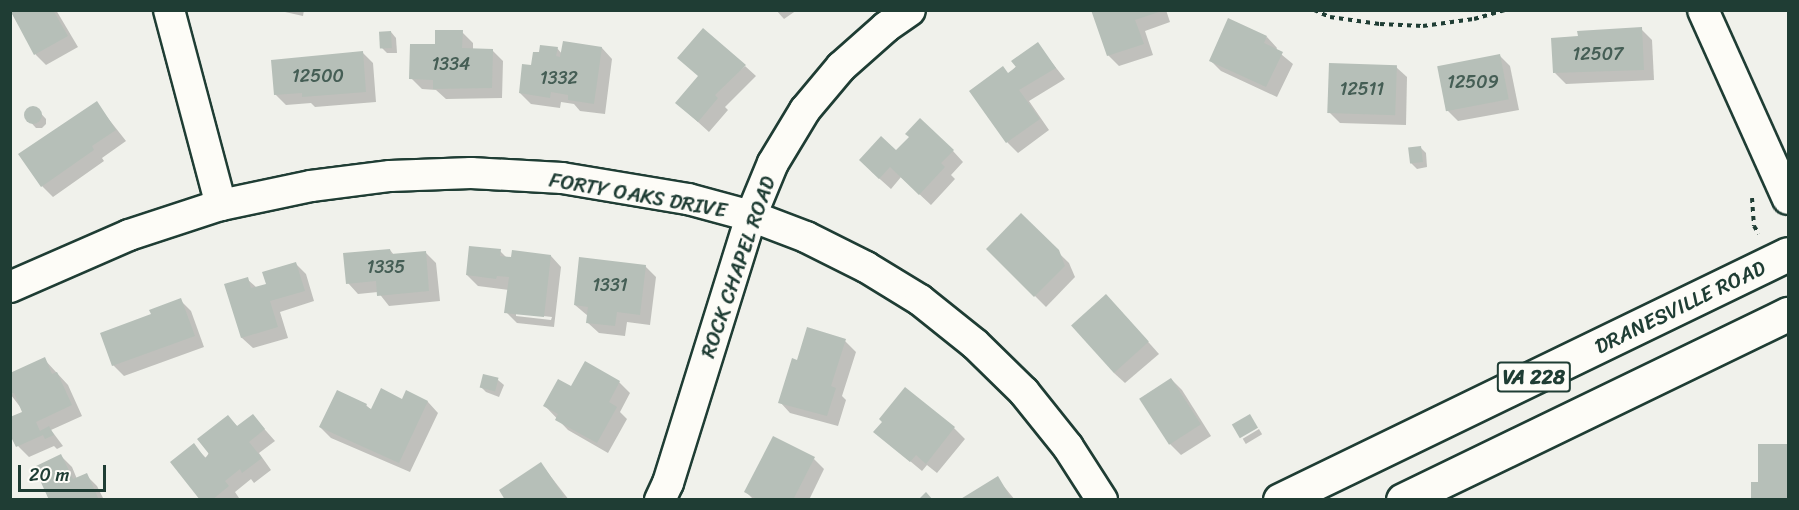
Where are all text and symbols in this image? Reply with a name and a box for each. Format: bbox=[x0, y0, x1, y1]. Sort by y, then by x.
house number: 12507 bbox=[1573, 43, 1623, 65]
house number: 1334 bbox=[432, 53, 470, 75]
house number: 12500 bbox=[292, 65, 344, 87]
house number: 1332 bbox=[540, 67, 578, 89]
house number: 12509 bbox=[1447, 71, 1499, 93]
house number: 12511 bbox=[1340, 78, 1384, 100]
street label: FORTY OAKS DRIVE bbox=[546, 167, 730, 223]
street label: ROCK CHAPEL ROAD bbox=[695, 173, 781, 361]
street label: DRANESVILLE ROAD bbox=[1591, 255, 1769, 359]
house number: 1335 bbox=[367, 256, 405, 278]
house number: 1331 bbox=[592, 274, 628, 296]
road number: VA 228 bbox=[1496, 360, 1571, 394]
scale bar bbox=[21, 453, 110, 491]
text: 20 m bbox=[29, 459, 69, 491]

